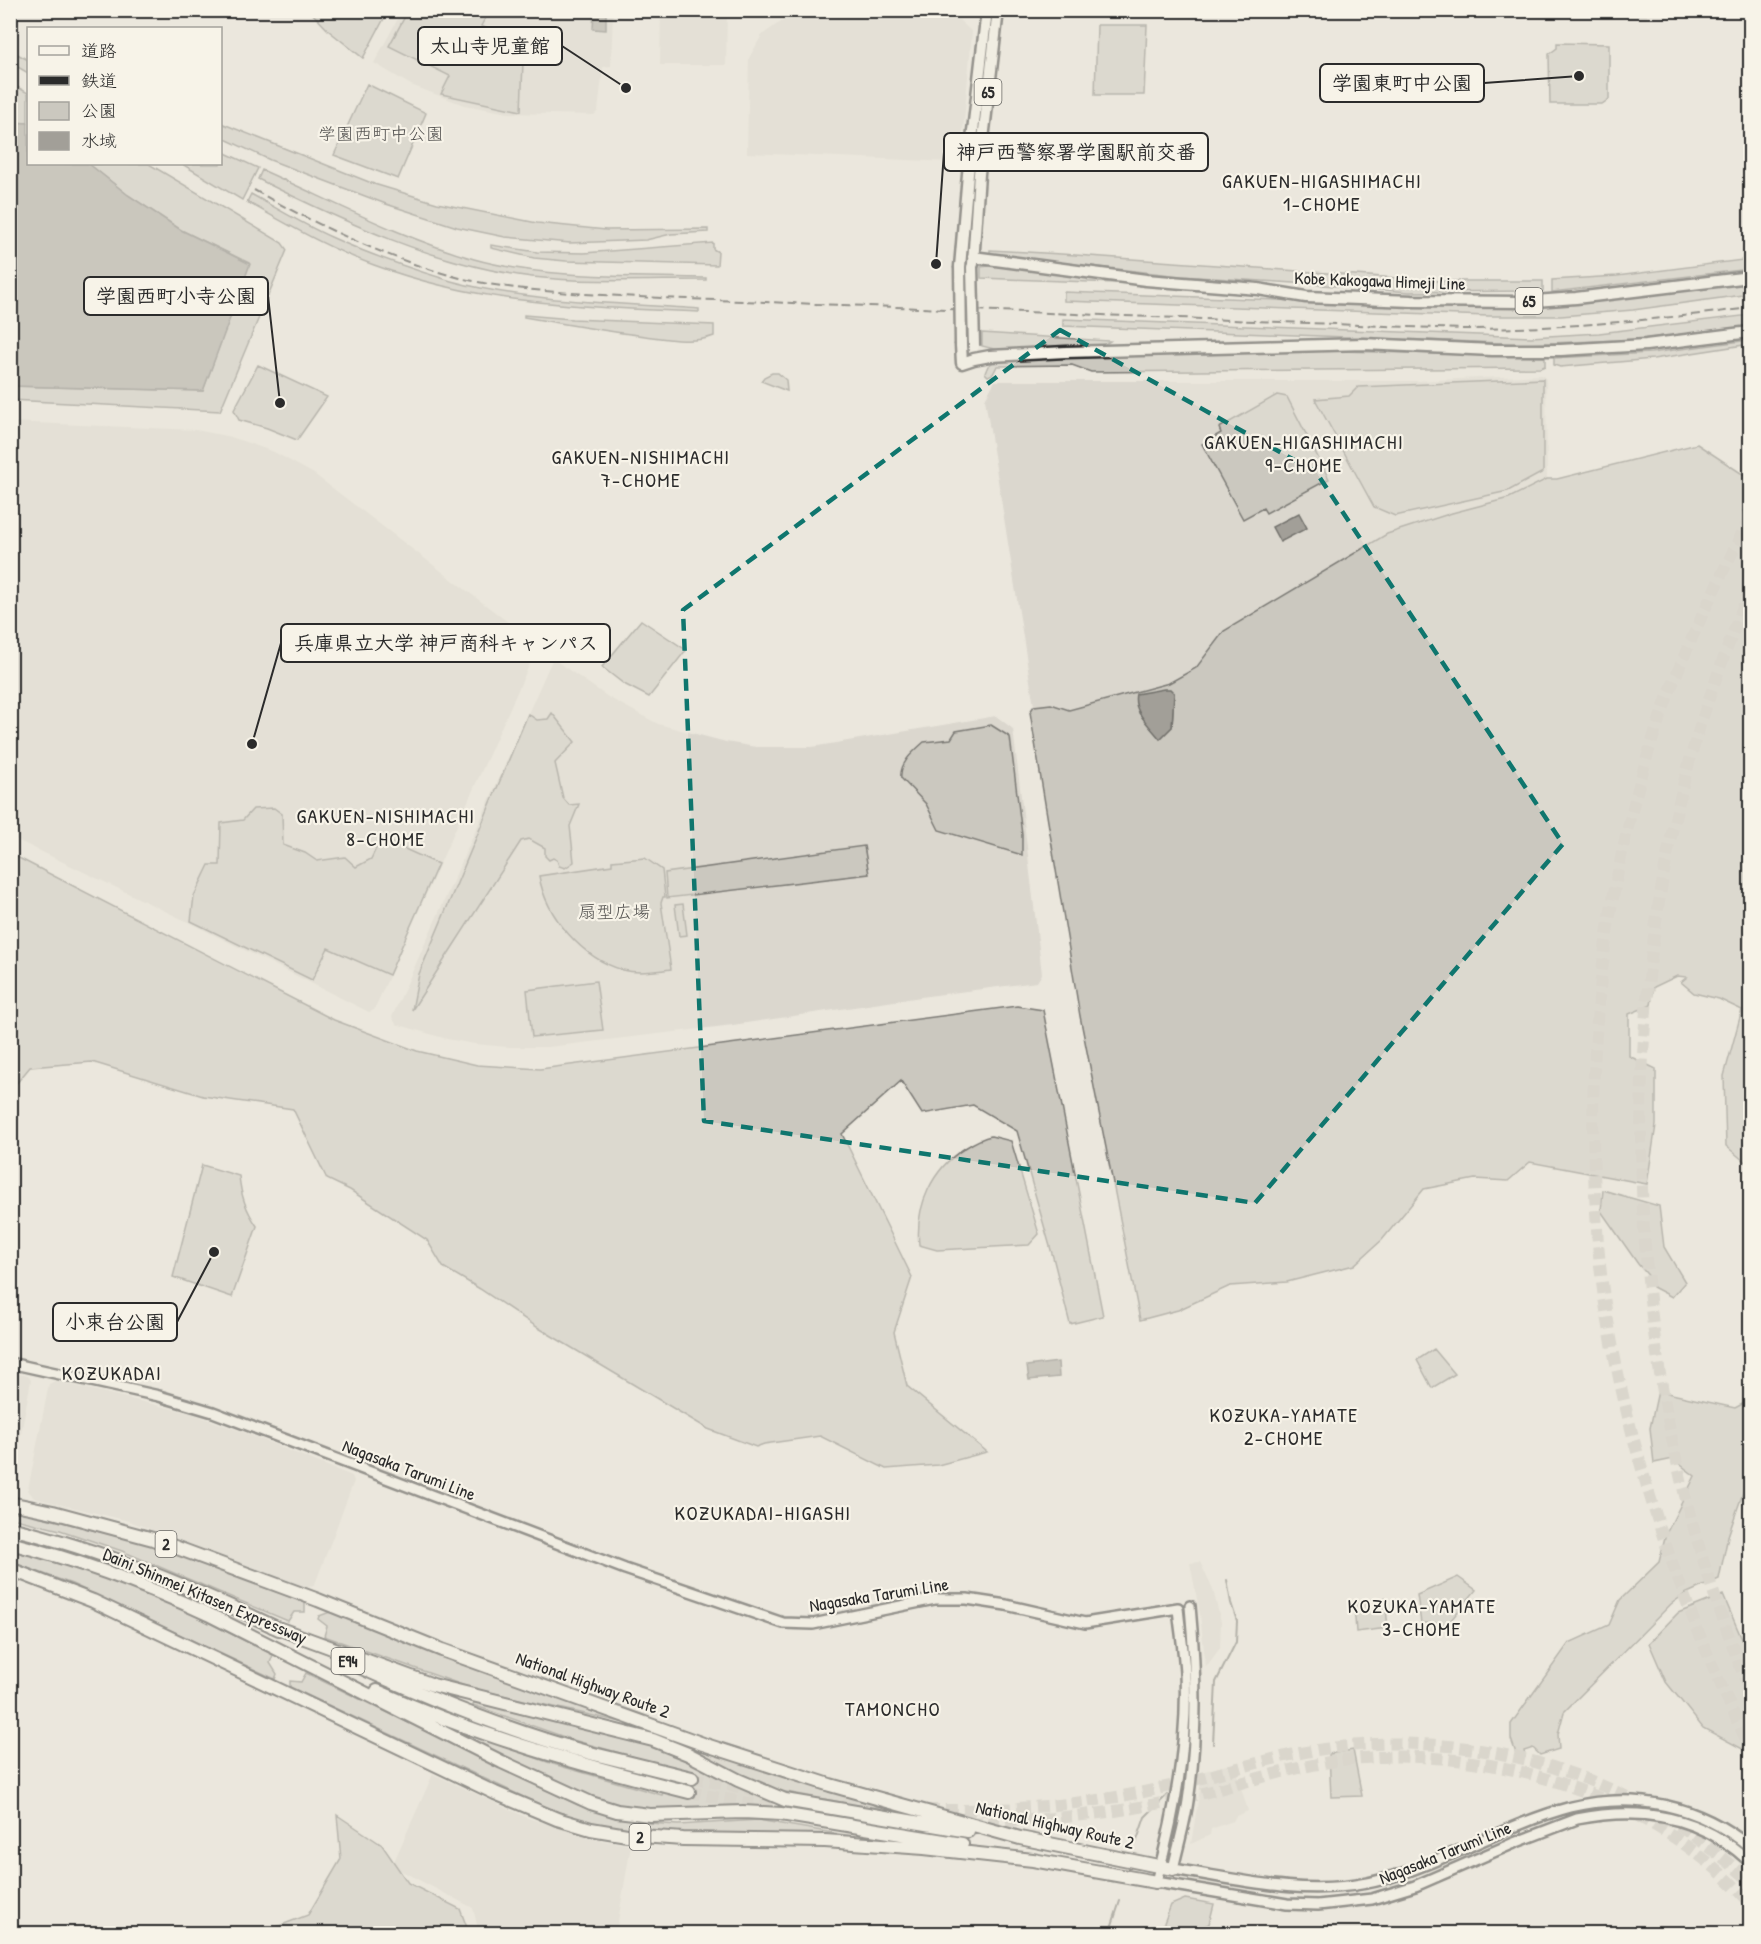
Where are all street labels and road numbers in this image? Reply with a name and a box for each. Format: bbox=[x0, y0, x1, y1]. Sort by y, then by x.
road number: 65 bbox=[974, 79, 1002, 105]
street label: Kobe Kakogawa Himeji Line bbox=[1294, 265, 1466, 296]
road number: 65 bbox=[1516, 288, 1543, 314]
street label: Nagasaka Tarumi Line bbox=[339, 1433, 479, 1506]
road number: 2 bbox=[156, 1531, 176, 1557]
street label: Daini Shinmei Kitasen Expressway bbox=[99, 1541, 311, 1650]
street label: Nagasaka Tarumi Line bbox=[808, 1571, 950, 1618]
street label: National Highway Route 2 bbox=[513, 1645, 674, 1724]
road number: E94 bbox=[332, 1648, 364, 1674]
street label: National Highway Route 2 bbox=[973, 1794, 1137, 1855]
street label: Nagasaka Tarumi Line bbox=[1375, 1815, 1515, 1890]
road number: 2 bbox=[630, 1824, 650, 1850]

